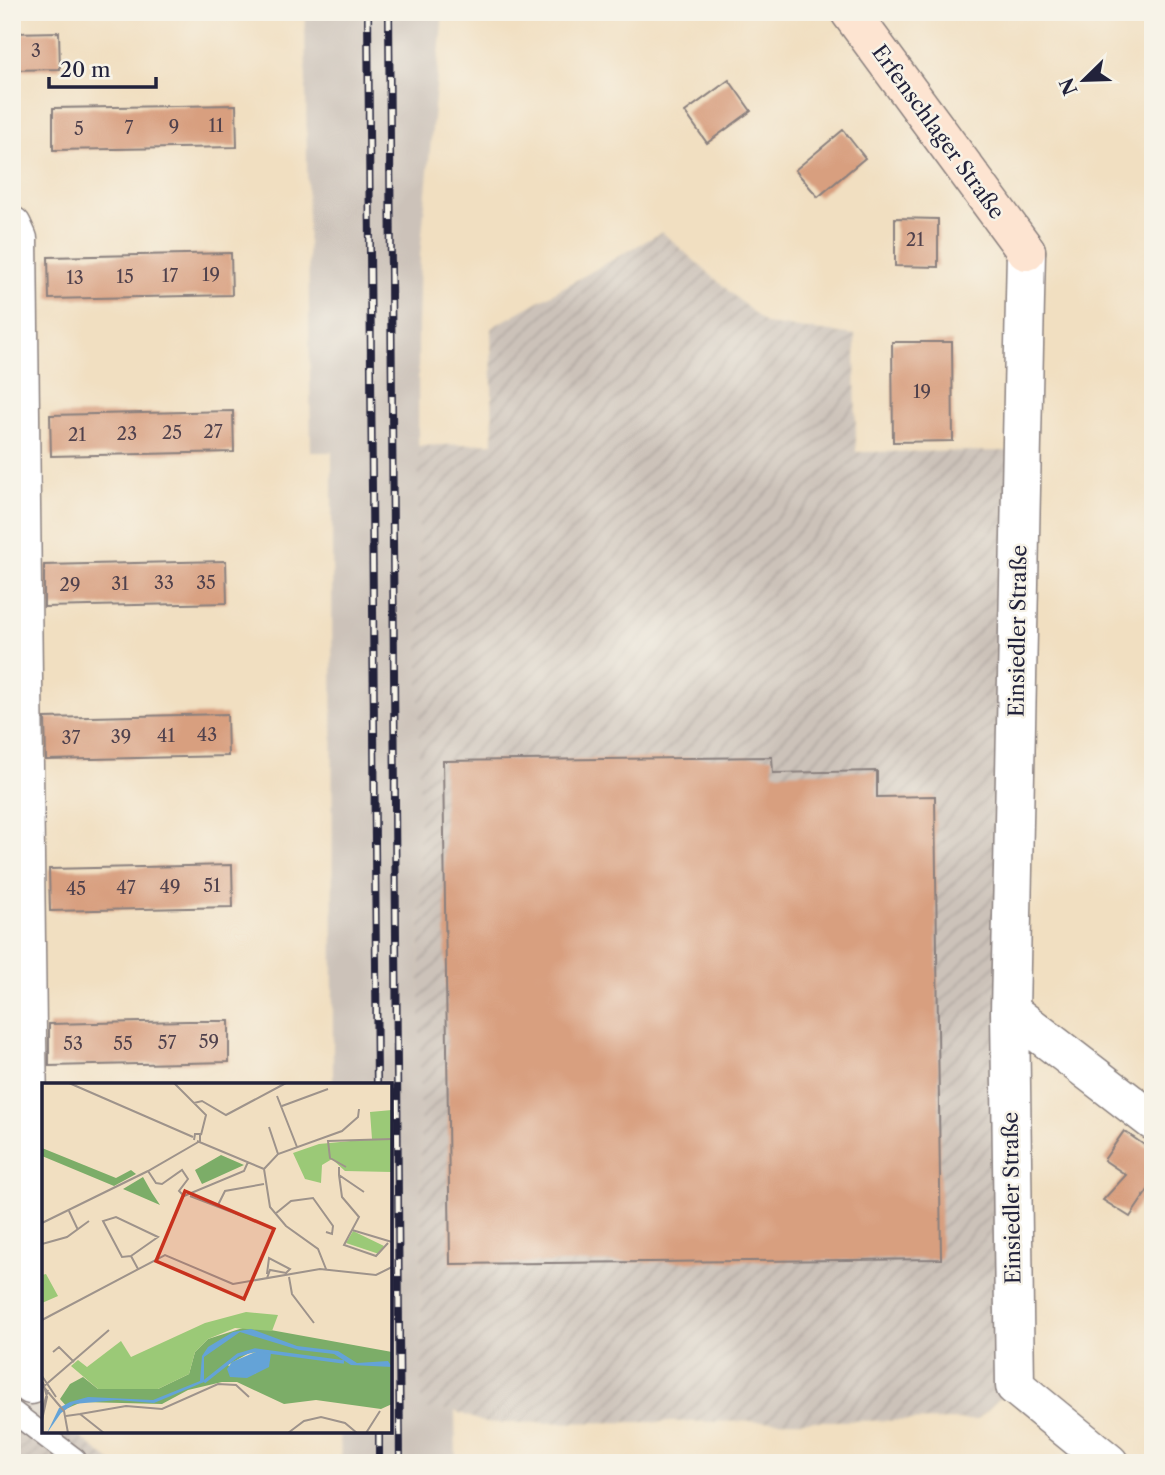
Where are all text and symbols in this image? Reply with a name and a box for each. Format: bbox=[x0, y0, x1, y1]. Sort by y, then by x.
house number: 3 bbox=[31, 40, 41, 62]
street label: Erfenschlager Straße bbox=[867, 40, 1010, 224]
scale bar bbox=[49, 46, 156, 90]
north arrow bbox=[1050, 46, 1120, 116]
text: 20 m bbox=[60, 57, 111, 82]
text: N bbox=[1055, 74, 1083, 99]
house number: 11 bbox=[208, 115, 224, 137]
house number: 9 bbox=[169, 116, 179, 138]
house number: 7 bbox=[125, 117, 134, 139]
house number: 5 bbox=[74, 118, 84, 140]
house number: 21 bbox=[906, 229, 924, 251]
house number: 19 bbox=[202, 264, 220, 286]
house number: 17 bbox=[162, 265, 178, 287]
house number: 15 bbox=[116, 266, 134, 288]
house number: 13 bbox=[66, 267, 84, 289]
house number: 19 bbox=[913, 381, 931, 403]
house number: 27 bbox=[203, 421, 223, 443]
house number: 25 bbox=[162, 422, 182, 444]
house number: 23 bbox=[117, 423, 137, 445]
house number: 21 bbox=[68, 424, 86, 446]
street label: Einsiedler Straße bbox=[1003, 545, 1032, 717]
house number: 33 bbox=[154, 572, 174, 594]
house number: 35 bbox=[196, 572, 216, 594]
house number: 31 bbox=[111, 573, 129, 595]
house number: 29 bbox=[60, 574, 80, 596]
house number: 43 bbox=[197, 724, 217, 746]
house number: 41 bbox=[157, 725, 175, 747]
house number: 39 bbox=[111, 726, 131, 748]
house number: 37 bbox=[62, 727, 81, 749]
house number: 51 bbox=[203, 875, 221, 897]
house number: 49 bbox=[160, 876, 180, 898]
house number: 47 bbox=[116, 877, 136, 899]
house number: 45 bbox=[66, 878, 86, 900]
house number: 59 bbox=[199, 1031, 219, 1053]
house number: 57 bbox=[158, 1032, 176, 1054]
house number: 53 bbox=[63, 1033, 83, 1055]
house number: 55 bbox=[113, 1033, 133, 1055]
inset map bbox=[42, 1083, 392, 1433]
street label: Einsiedler Straße bbox=[997, 1112, 1026, 1284]

